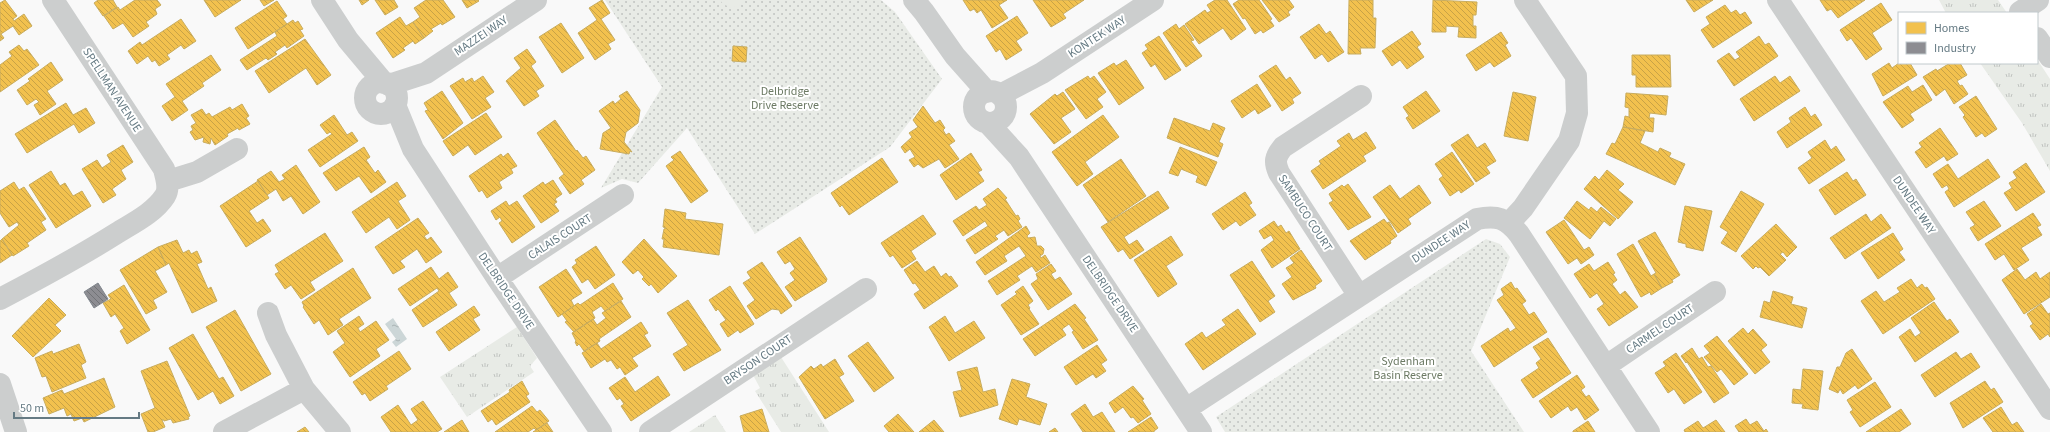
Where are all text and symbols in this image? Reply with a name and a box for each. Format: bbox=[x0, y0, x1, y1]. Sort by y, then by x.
street label: MAZZEI WAY bbox=[451, 12, 511, 60]
street label: KONTEK WAY bbox=[1065, 12, 1130, 62]
legend bbox=[1898, 12, 2038, 64]
text: Homes bbox=[1934, 20, 1969, 37]
text: Industry bbox=[1934, 40, 1976, 57]
street label: SPELLMAN AVENUE bbox=[78, 45, 146, 135]
park label: Delbridge Drive Reserve bbox=[751, 83, 819, 114]
street label: SAMBUCO COURT bbox=[1274, 171, 1337, 255]
street label: DUNDEE WAY bbox=[1888, 173, 1940, 238]
street label: CALAIS COURT bbox=[525, 210, 596, 264]
street label: DUNDEE WAY bbox=[1408, 217, 1474, 267]
street label: DELBRIDGE DRIVE bbox=[474, 249, 538, 333]
street label: DELBRIDGE DRIVE bbox=[1078, 252, 1142, 336]
street label: CARMEL COURT bbox=[1623, 300, 1698, 358]
street label: BRYSON COURT bbox=[720, 330, 796, 389]
park label: Sydenham Basin Reserve bbox=[1373, 353, 1443, 384]
scale bar bbox=[14, 394, 139, 420]
text: 50 m bbox=[20, 400, 44, 417]

